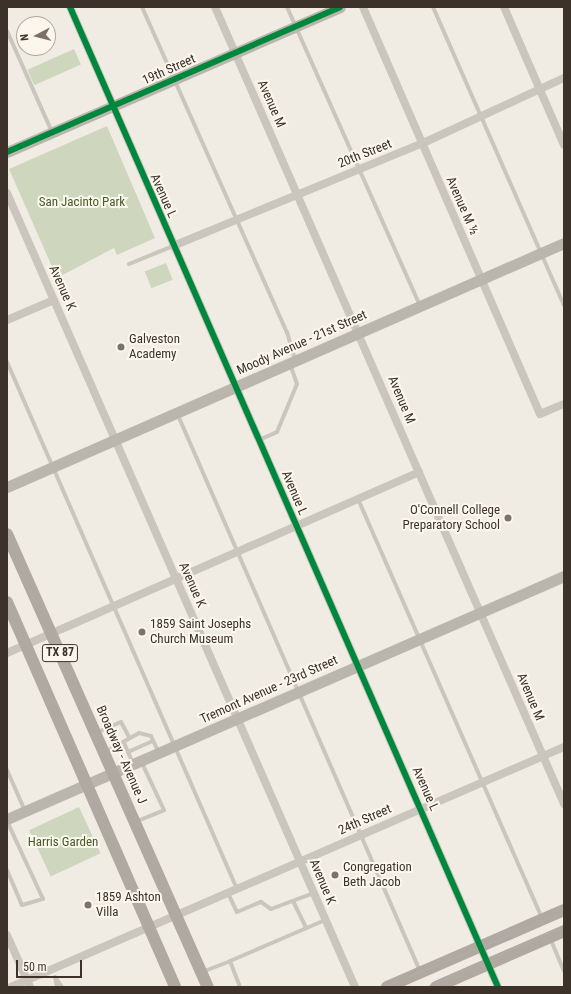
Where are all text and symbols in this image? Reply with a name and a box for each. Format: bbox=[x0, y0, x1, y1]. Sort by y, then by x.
north arrow bbox=[16, 16, 56, 56]
text: N bbox=[18, 33, 31, 42]
street label: 19th Street bbox=[140, 51, 198, 89]
street label: Avenue M bbox=[254, 78, 288, 130]
street label: 20th Street bbox=[336, 136, 394, 172]
street label: Avenue L bbox=[146, 172, 180, 220]
street label: Avenue M ½ bbox=[442, 174, 482, 238]
park label: San Jacinto Park bbox=[39, 194, 125, 210]
street label: Avenue K bbox=[45, 263, 79, 313]
street label: Moody Avenue - 21st Street bbox=[235, 307, 369, 379]
place label: Galveston Academy bbox=[129, 332, 180, 363]
marker: Galveston Academy bbox=[116, 342, 126, 352]
street label: Avenue M bbox=[384, 374, 418, 426]
street label: Avenue L bbox=[278, 469, 310, 517]
place label: O'Connell College Preparatory School bbox=[403, 503, 500, 534]
marker: O'Connell College Preparatory School bbox=[503, 513, 513, 523]
street label: Avenue K bbox=[175, 560, 209, 610]
place label: 1859 Saint Josephs Church Museum bbox=[150, 617, 251, 648]
marker: 1859 Saint Josephs Church Museum bbox=[137, 627, 147, 637]
road number: TX 87 bbox=[41, 643, 79, 663]
street label: Tremont Avenue - 23rd Street bbox=[198, 653, 340, 727]
street label: Avenue M bbox=[513, 671, 547, 723]
street label: Broadway - Avenue J bbox=[92, 703, 150, 807]
street label: Avenue L bbox=[408, 765, 442, 813]
street label: 24th Street bbox=[336, 801, 394, 839]
park label: Harris Garden bbox=[28, 834, 98, 850]
street label: Avenue K bbox=[306, 857, 338, 907]
place label: Congregation Beth Jacob bbox=[343, 860, 412, 891]
marker: Congregation Beth Jacob bbox=[330, 870, 340, 880]
place label: 1859 Ashton Villa bbox=[96, 890, 161, 921]
marker: 1859 Ashton Villa bbox=[83, 900, 93, 910]
scale bar bbox=[18, 952, 84, 978]
text: 50 m bbox=[23, 960, 47, 974]

